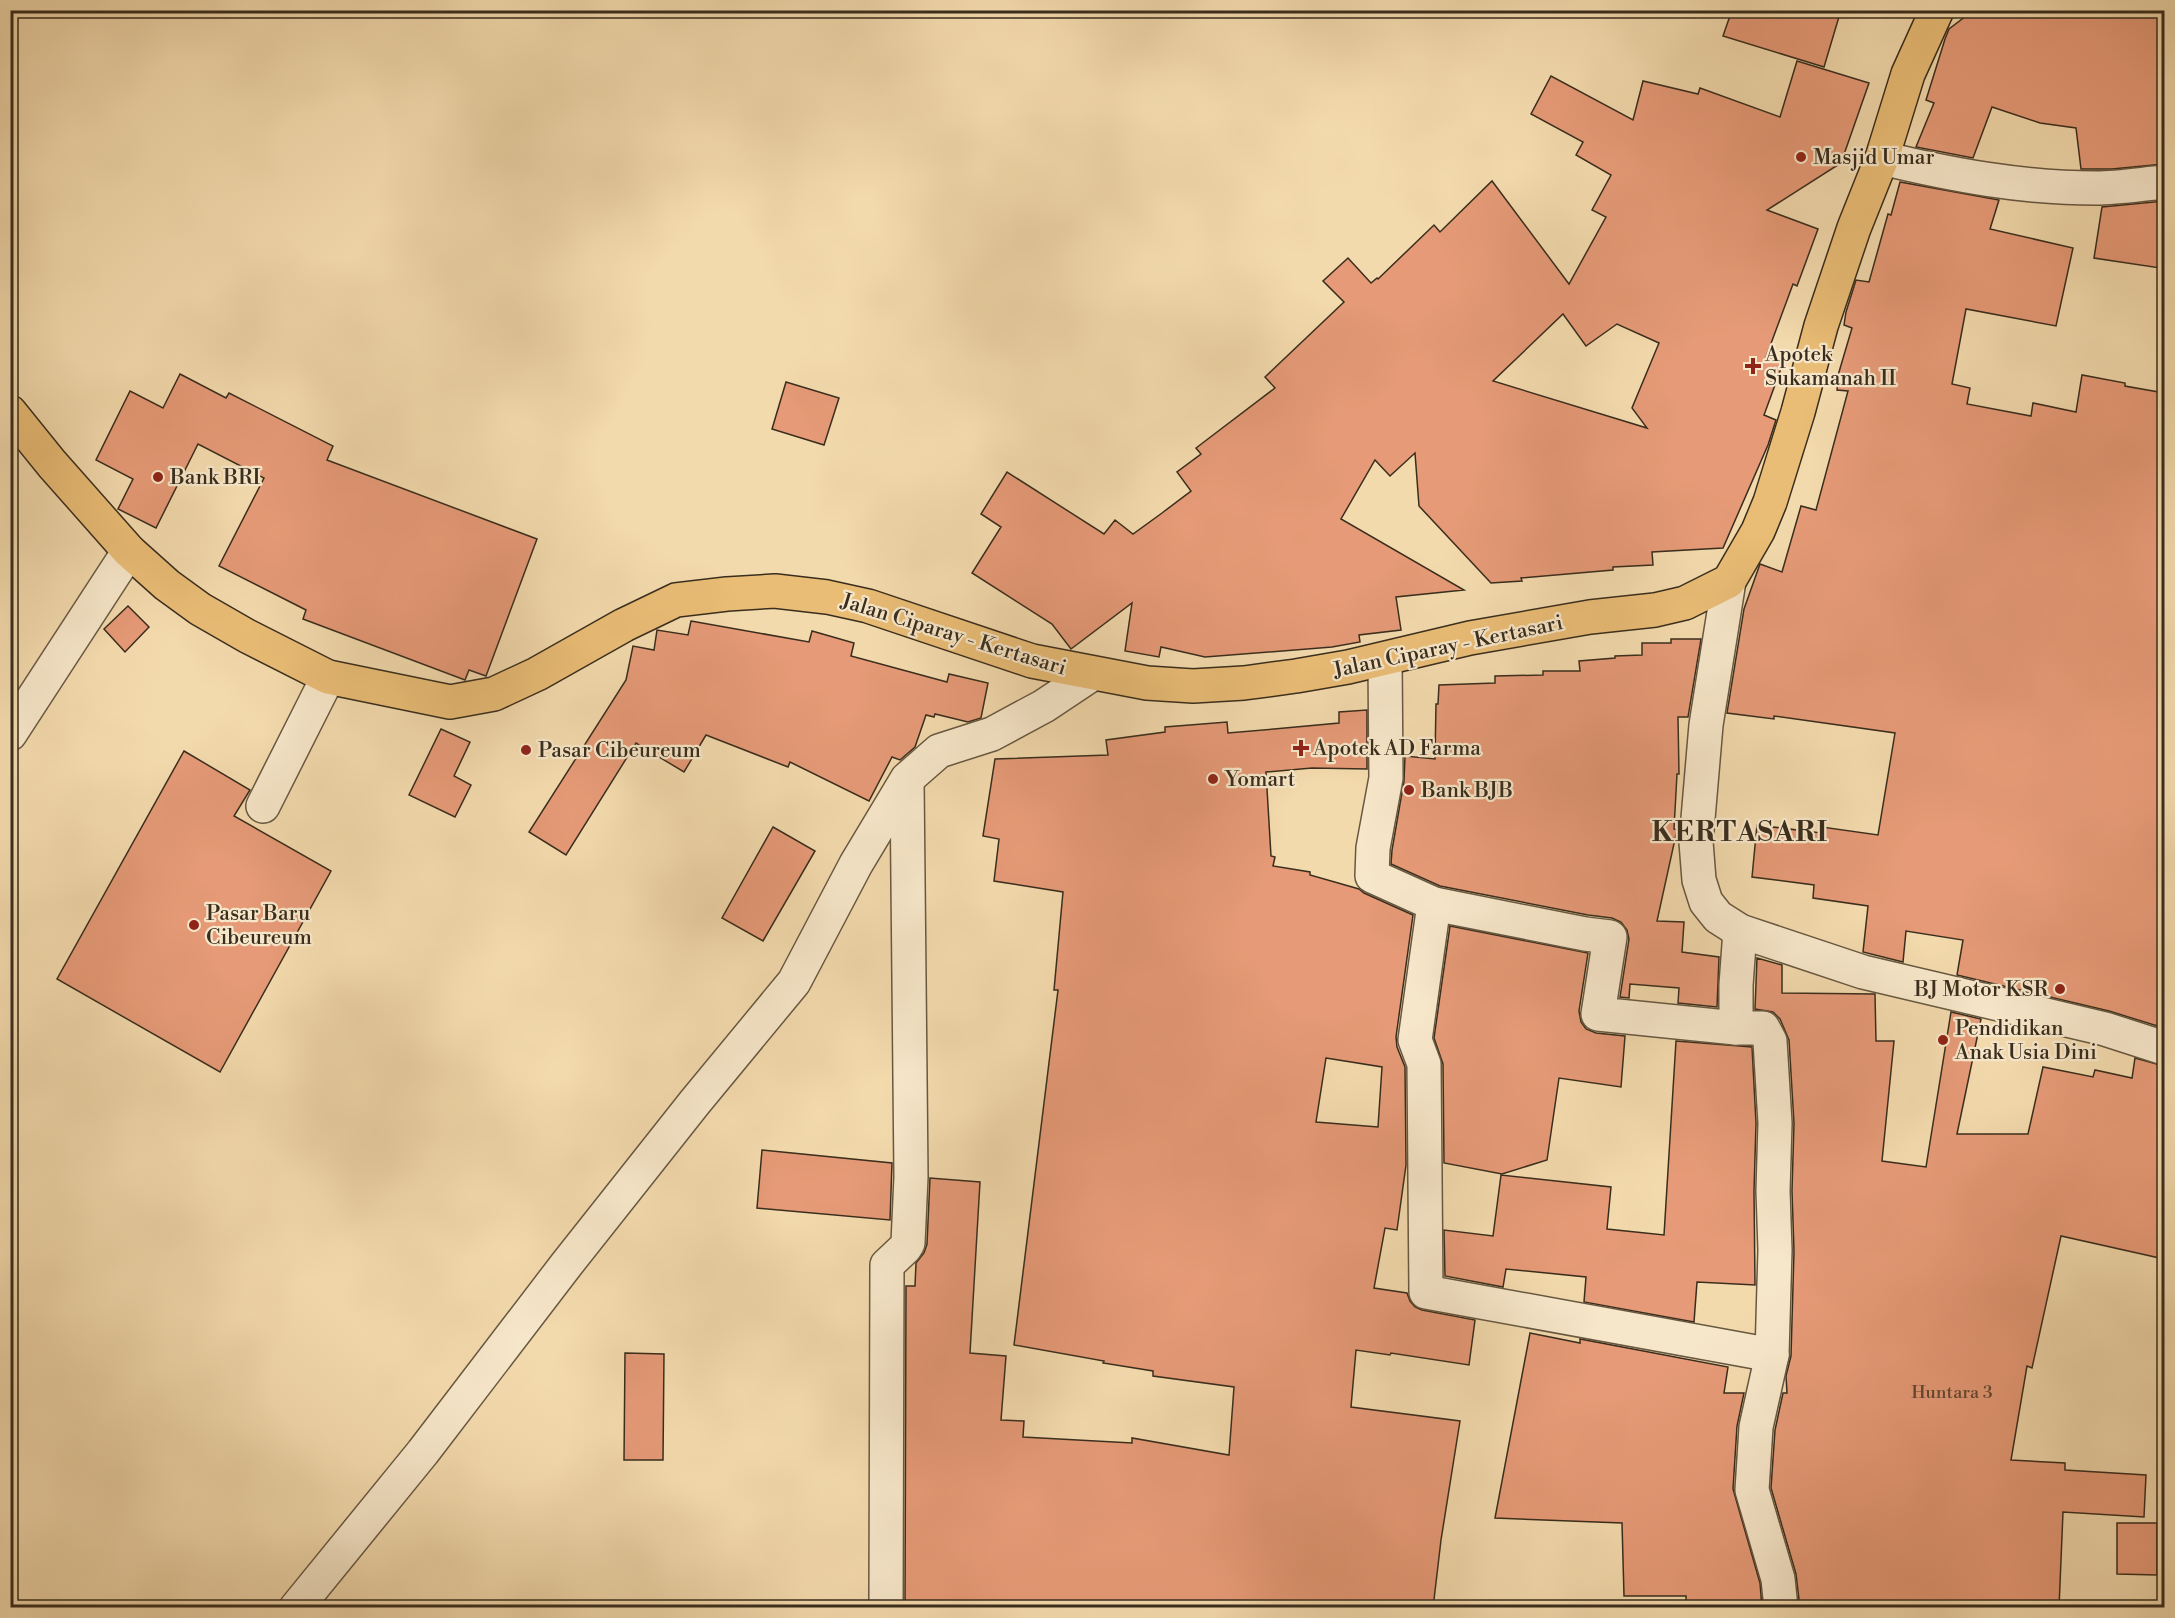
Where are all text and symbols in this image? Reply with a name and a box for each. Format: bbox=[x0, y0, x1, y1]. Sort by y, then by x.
place label: Masjid Umar bbox=[1813, 145, 1935, 171]
marker: Masjid Umar bbox=[1794, 150, 1808, 164]
place label: Apotek Sukamanah II bbox=[1764, 342, 1896, 392]
marker: Apotek Sukamanah II bbox=[1746, 359, 1760, 373]
place label: Bank BRI bbox=[169, 465, 260, 491]
marker: Bank BRI bbox=[151, 470, 165, 484]
street label: Jalan Ciparay - Kertasari bbox=[837, 588, 1069, 682]
street label: Jalan Ciparay - Kertasari bbox=[1330, 610, 1565, 684]
place label: Apotek AD Farma bbox=[1312, 736, 1481, 762]
place label: Pasar Cibeureum bbox=[538, 738, 701, 764]
marker: Apotek AD Farma bbox=[1294, 741, 1308, 755]
marker: Pasar Cibeureum bbox=[519, 743, 533, 757]
place label: Yomart bbox=[1224, 767, 1296, 793]
marker: Yomart bbox=[1206, 772, 1220, 786]
place label: Bank BJB bbox=[1420, 778, 1513, 804]
marker: Bank BJB bbox=[1402, 783, 1416, 797]
district label: KERTASARI bbox=[1651, 816, 1829, 850]
place label: Pasar Baru Cibeureum bbox=[206, 901, 312, 951]
marker: Pasar Baru Cibeureum bbox=[187, 918, 201, 932]
place label: BJ Motor KSR bbox=[1913, 977, 2048, 1003]
marker: BJ Motor KSR bbox=[2053, 982, 2067, 996]
place label: Pendidikan Anak Usia Dini bbox=[1954, 1016, 2097, 1066]
marker: Pendidikan Anak Usia Dini bbox=[1936, 1033, 1950, 1047]
house number: Huntara 3 bbox=[1911, 1381, 1993, 1404]

